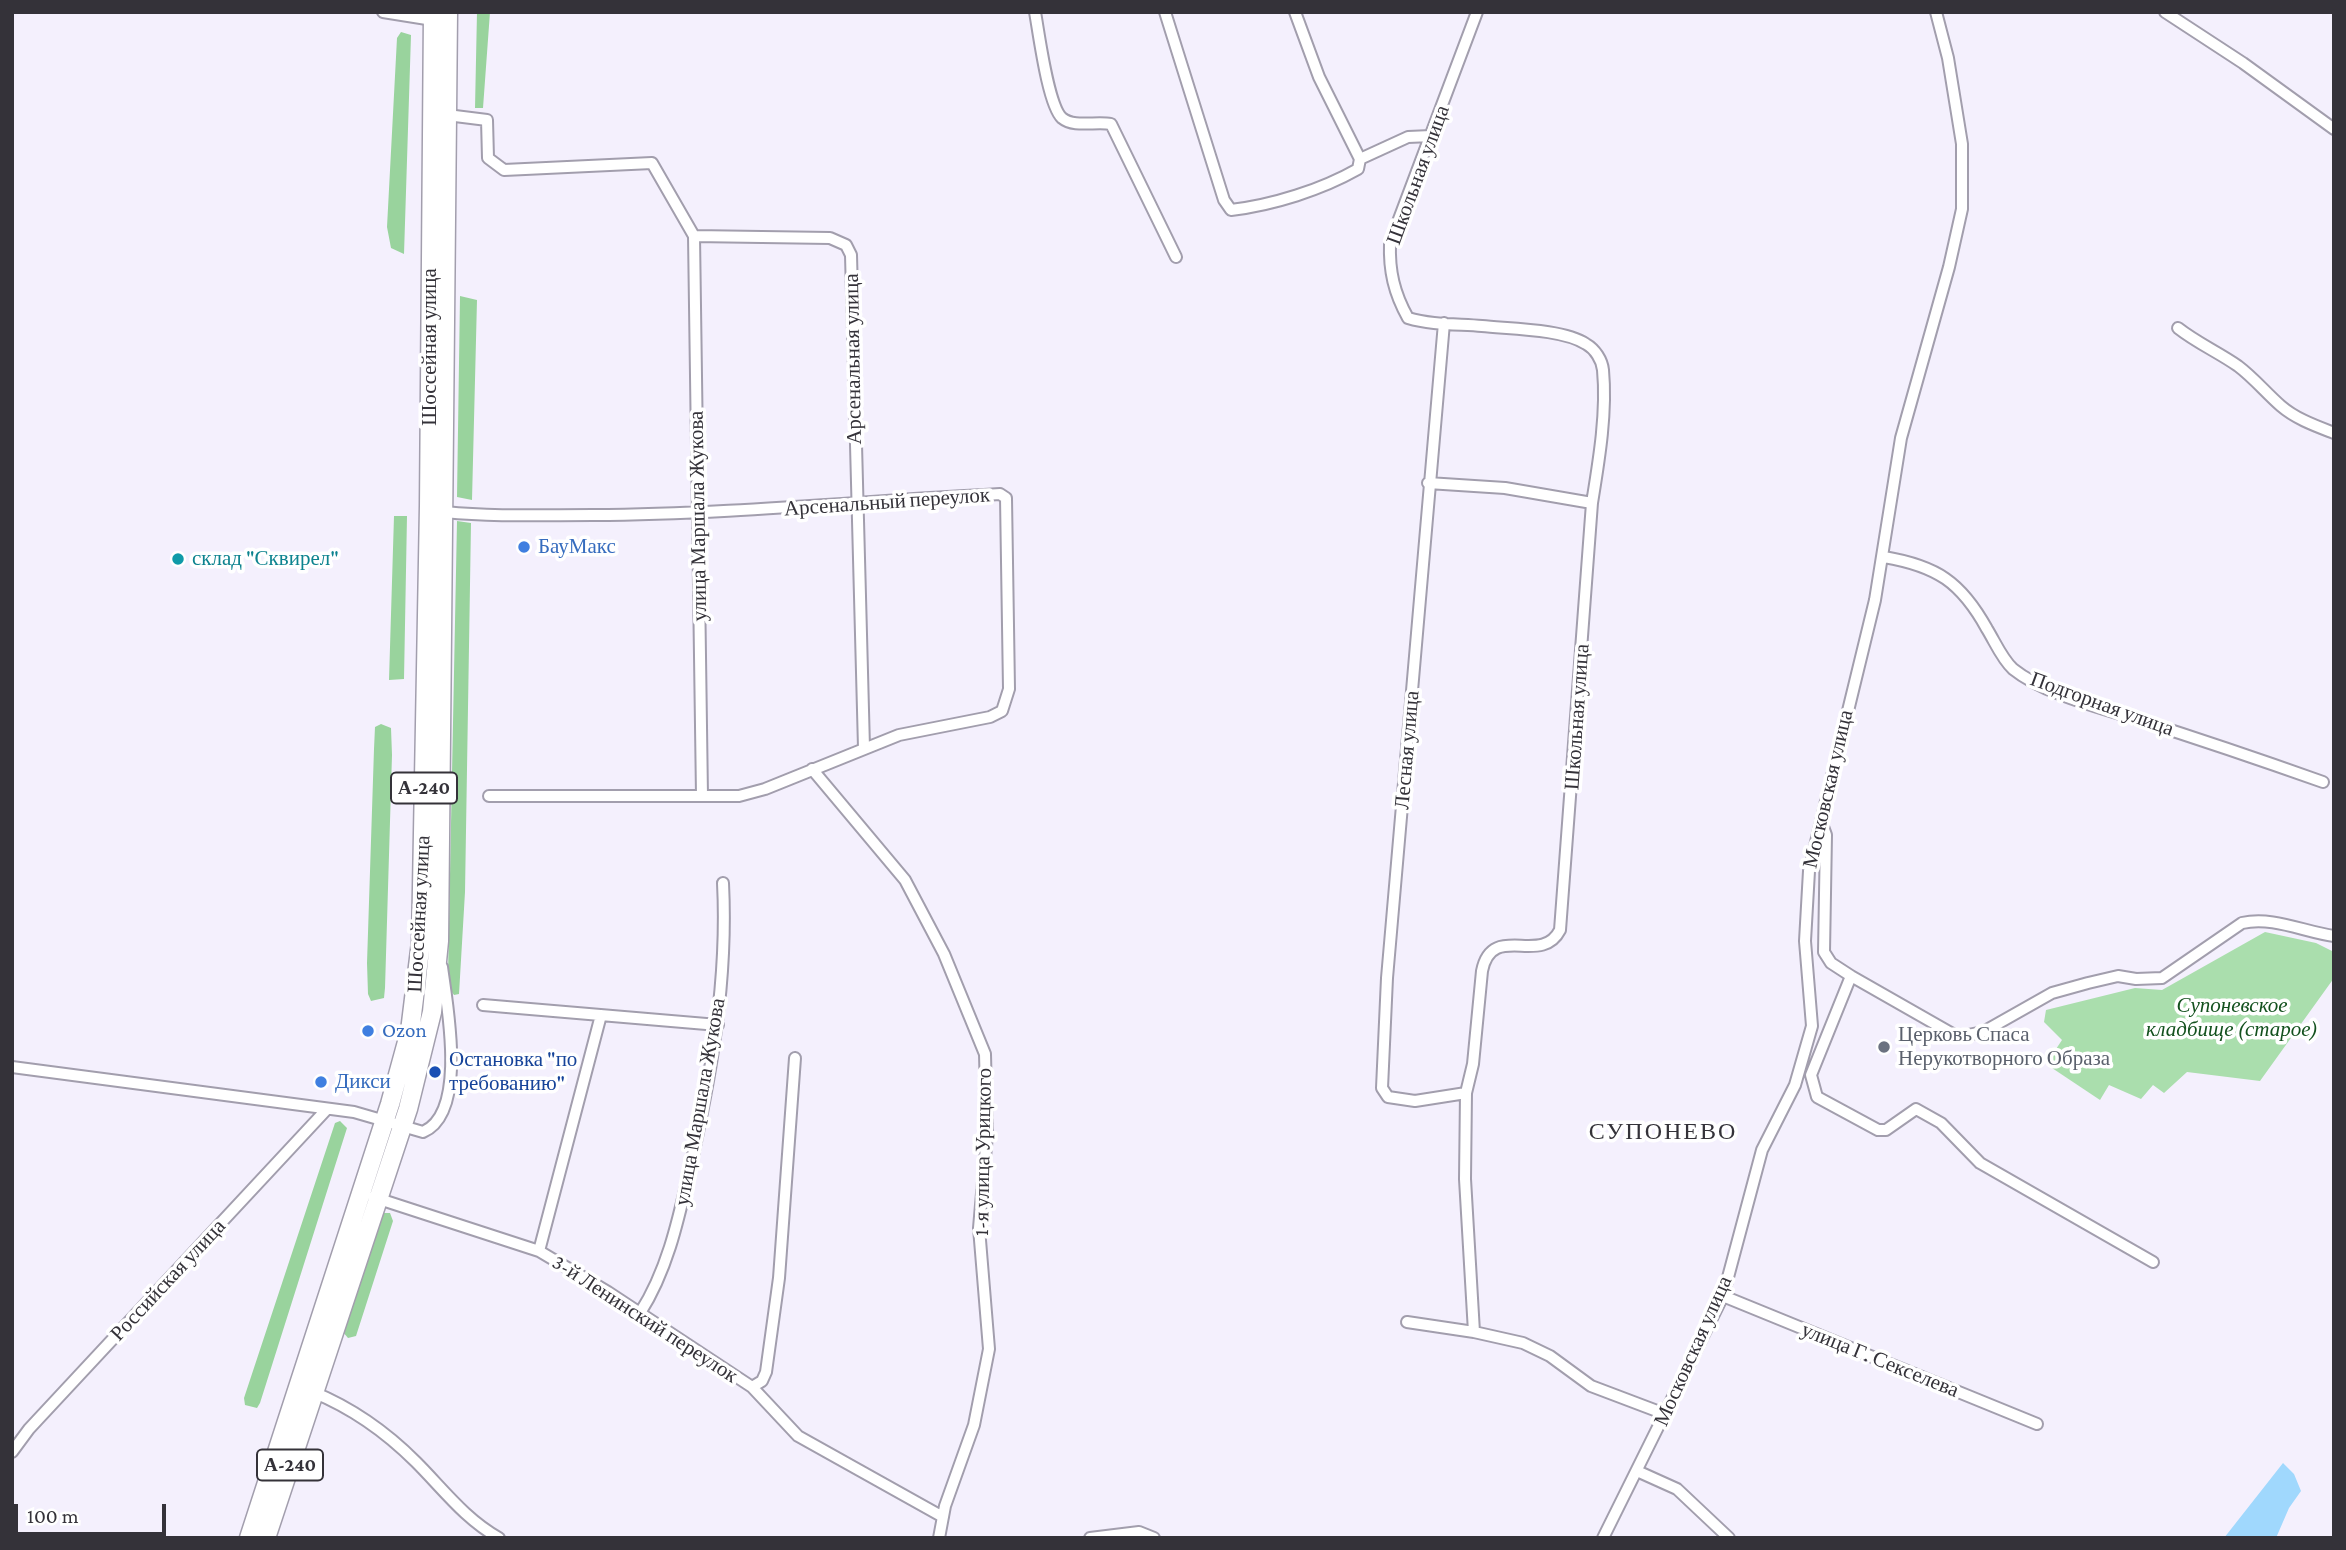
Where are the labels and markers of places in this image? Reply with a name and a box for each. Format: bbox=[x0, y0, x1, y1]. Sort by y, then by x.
place label: БауМакс bbox=[538, 534, 616, 560]
marker: БауМакс bbox=[516, 539, 532, 555]
place label: склад "Сквирел" bbox=[192, 546, 339, 572]
marker: склад "Сквирел" bbox=[170, 551, 186, 567]
place label: Ozon bbox=[382, 1018, 427, 1044]
place label: Церковь Спаса Нерукотворного Образа bbox=[1898, 1022, 2110, 1072]
marker: Ozon bbox=[360, 1023, 376, 1039]
marker: Церковь Спаса Нерукотворного Образа bbox=[1876, 1039, 1892, 1055]
place label: Остановка "по требованию" bbox=[449, 1047, 577, 1097]
marker: Остановка "по требованию" bbox=[427, 1064, 443, 1080]
place label: Дикси bbox=[335, 1069, 391, 1095]
marker: Дикси bbox=[313, 1074, 329, 1090]

